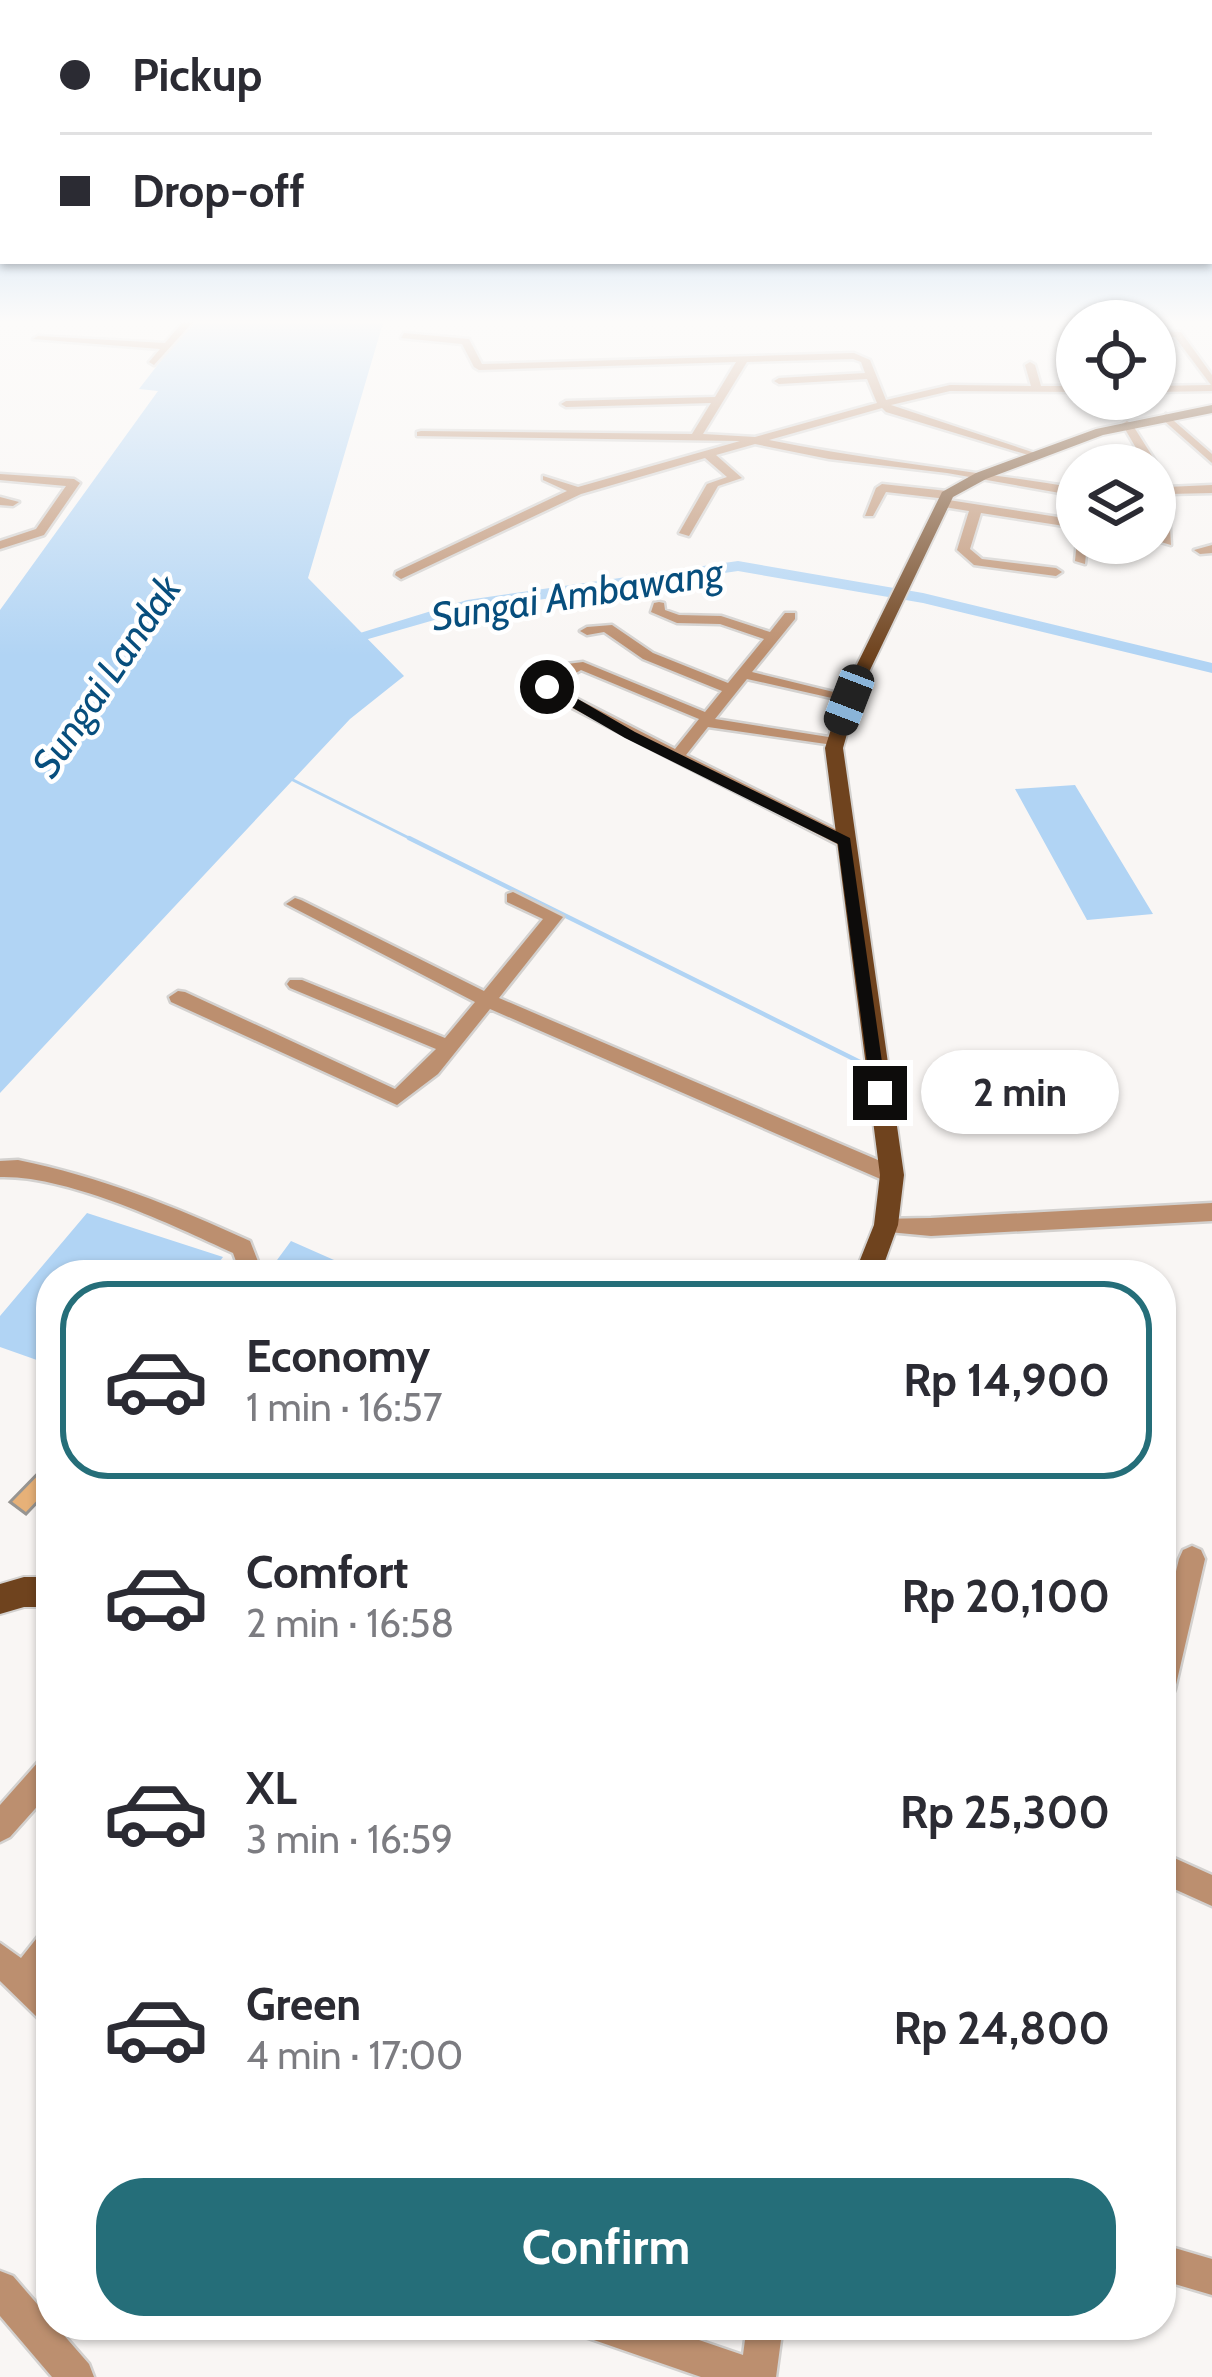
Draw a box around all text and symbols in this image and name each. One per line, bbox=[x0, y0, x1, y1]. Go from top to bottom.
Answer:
text: Pickup bbox=[132, 48, 262, 102]
text: Drop-off bbox=[132, 164, 305, 218]
map controls bbox=[1056, 300, 1176, 564]
button: locate bbox=[1056, 300, 1176, 420]
button: layers bbox=[1056, 444, 1176, 564]
water label: Sungai Ambawang bbox=[428, 547, 727, 641]
water label: Sungai Landak bbox=[21, 565, 192, 786]
route start bbox=[520, 660, 574, 714]
car bbox=[819, 660, 879, 740]
callout: 2 min bbox=[922, 1051, 1120, 1135]
route end bbox=[853, 1066, 907, 1120]
text: 2 min bbox=[973, 1068, 1067, 1116]
icon: car bbox=[102, 1326, 210, 1434]
text: Economy bbox=[246, 1329, 430, 1383]
text: Rp 14,900 bbox=[903, 1353, 1110, 1407]
text: 1 min · 16:57 bbox=[246, 1383, 442, 1431]
icon: car bbox=[102, 1542, 210, 1650]
text: Comfort bbox=[246, 1545, 409, 1599]
text: Rp 20,100 bbox=[901, 1569, 1110, 1623]
text: 2 min · 16:58 bbox=[246, 1599, 454, 1647]
icon: car bbox=[102, 1758, 210, 1866]
text: XL bbox=[246, 1761, 297, 1815]
text: Rp 25,300 bbox=[900, 1785, 1110, 1839]
text: 3 min · 16:59 bbox=[246, 1815, 453, 1863]
icon: car bbox=[102, 1974, 210, 2082]
text: Green bbox=[246, 1977, 361, 2031]
text: Rp 24,800 bbox=[893, 2001, 1110, 2055]
text: 4 min · 17:00 bbox=[246, 2031, 463, 2079]
button: Confirm bbox=[96, 2178, 1116, 2316]

